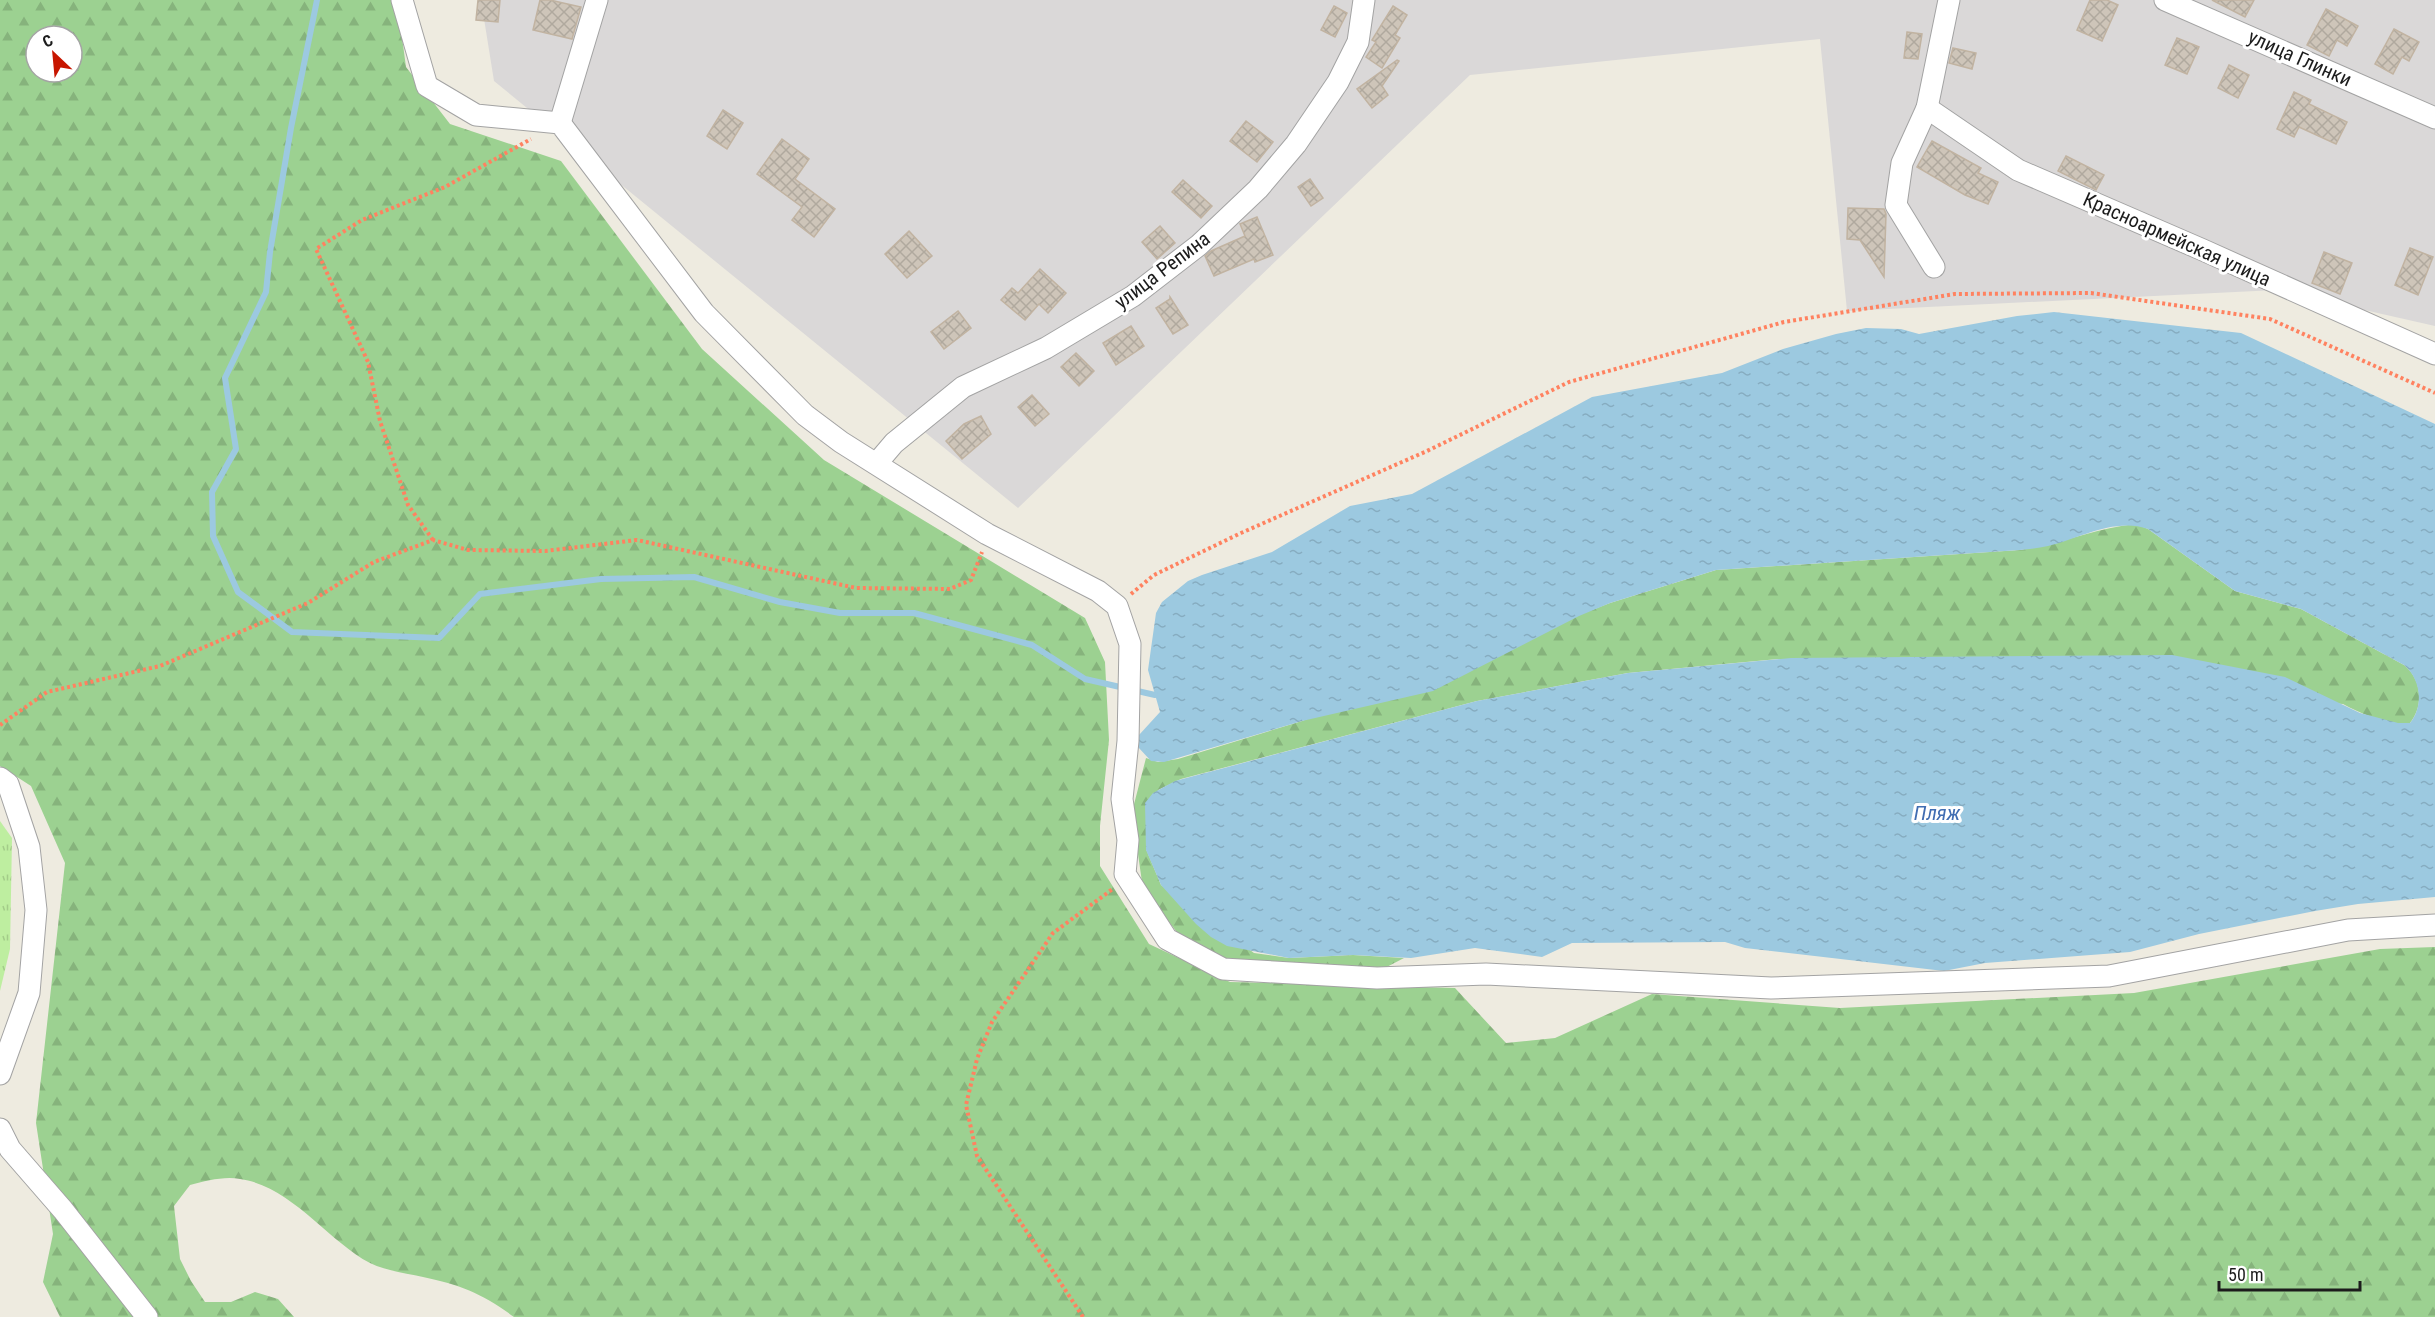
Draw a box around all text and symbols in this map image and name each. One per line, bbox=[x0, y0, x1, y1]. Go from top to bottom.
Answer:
north arrow bbox=[24, 24, 84, 84]
street label: улица Глинки bbox=[2245, 25, 2355, 91]
text: С bbox=[39, 30, 56, 52]
street label: Красноармейская улица bbox=[2079, 187, 2275, 291]
street label: улица Репина bbox=[1109, 226, 1215, 314]
water label: Пляж bbox=[1914, 801, 1961, 825]
scale bar bbox=[2219, 1254, 2360, 1292]
text: 50 m bbox=[2228, 1264, 2263, 1285]

